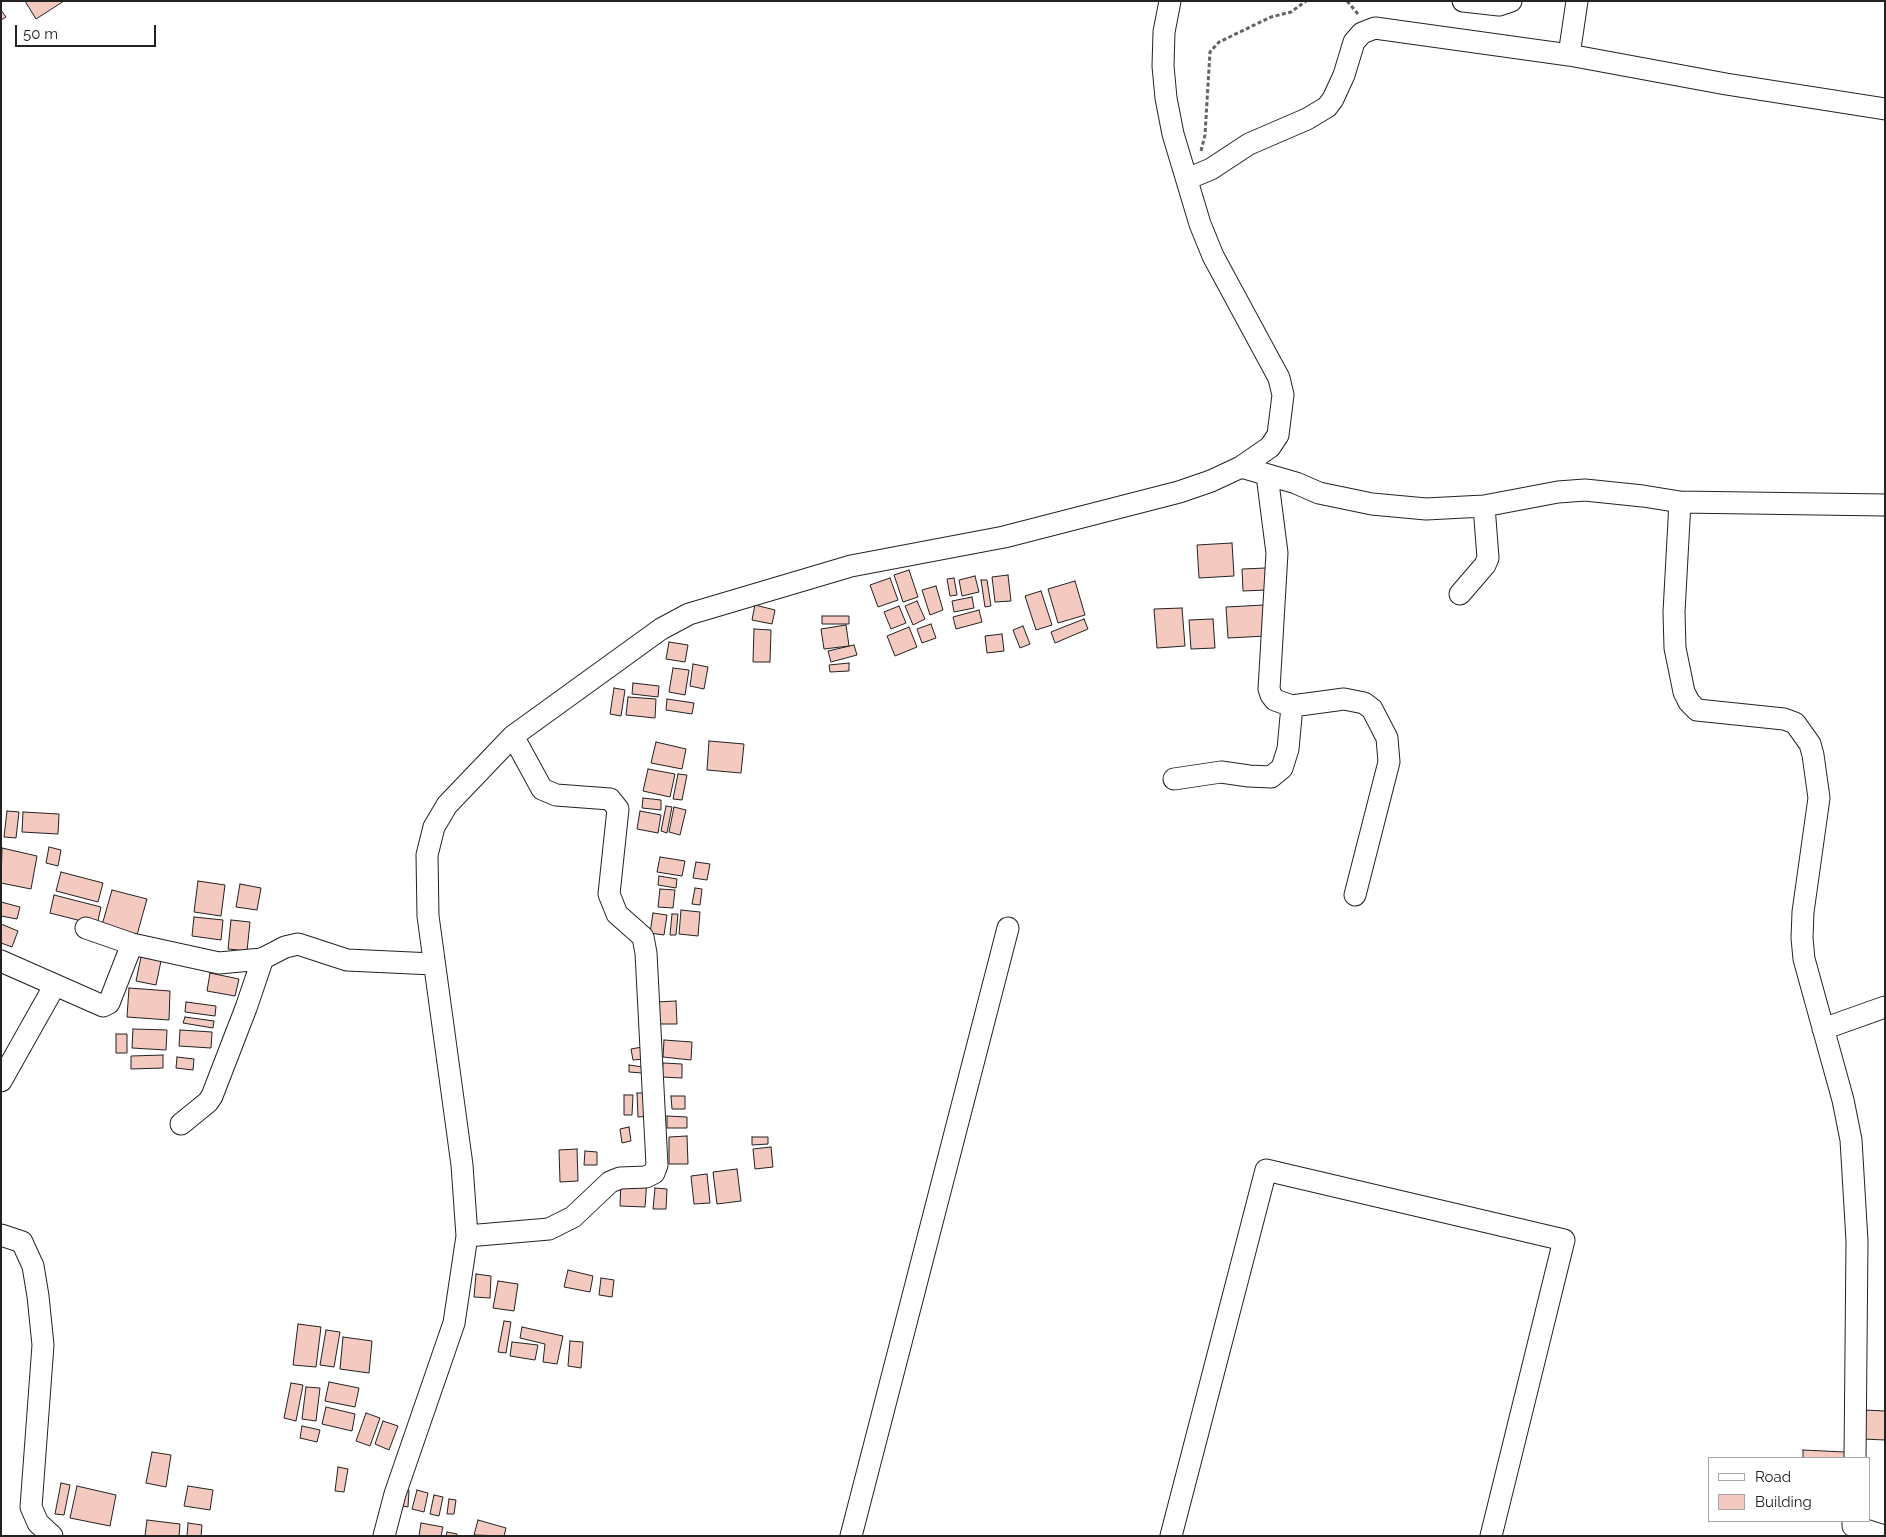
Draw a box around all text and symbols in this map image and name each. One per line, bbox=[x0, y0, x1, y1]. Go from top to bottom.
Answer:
scale bar bbox=[18, 15, 159, 47]
text: 50 m bbox=[23, 25, 58, 43]
legend bbox=[1708, 1457, 1871, 1522]
text: Road bbox=[1755, 1468, 1791, 1486]
text: Building bbox=[1755, 1493, 1812, 1511]

